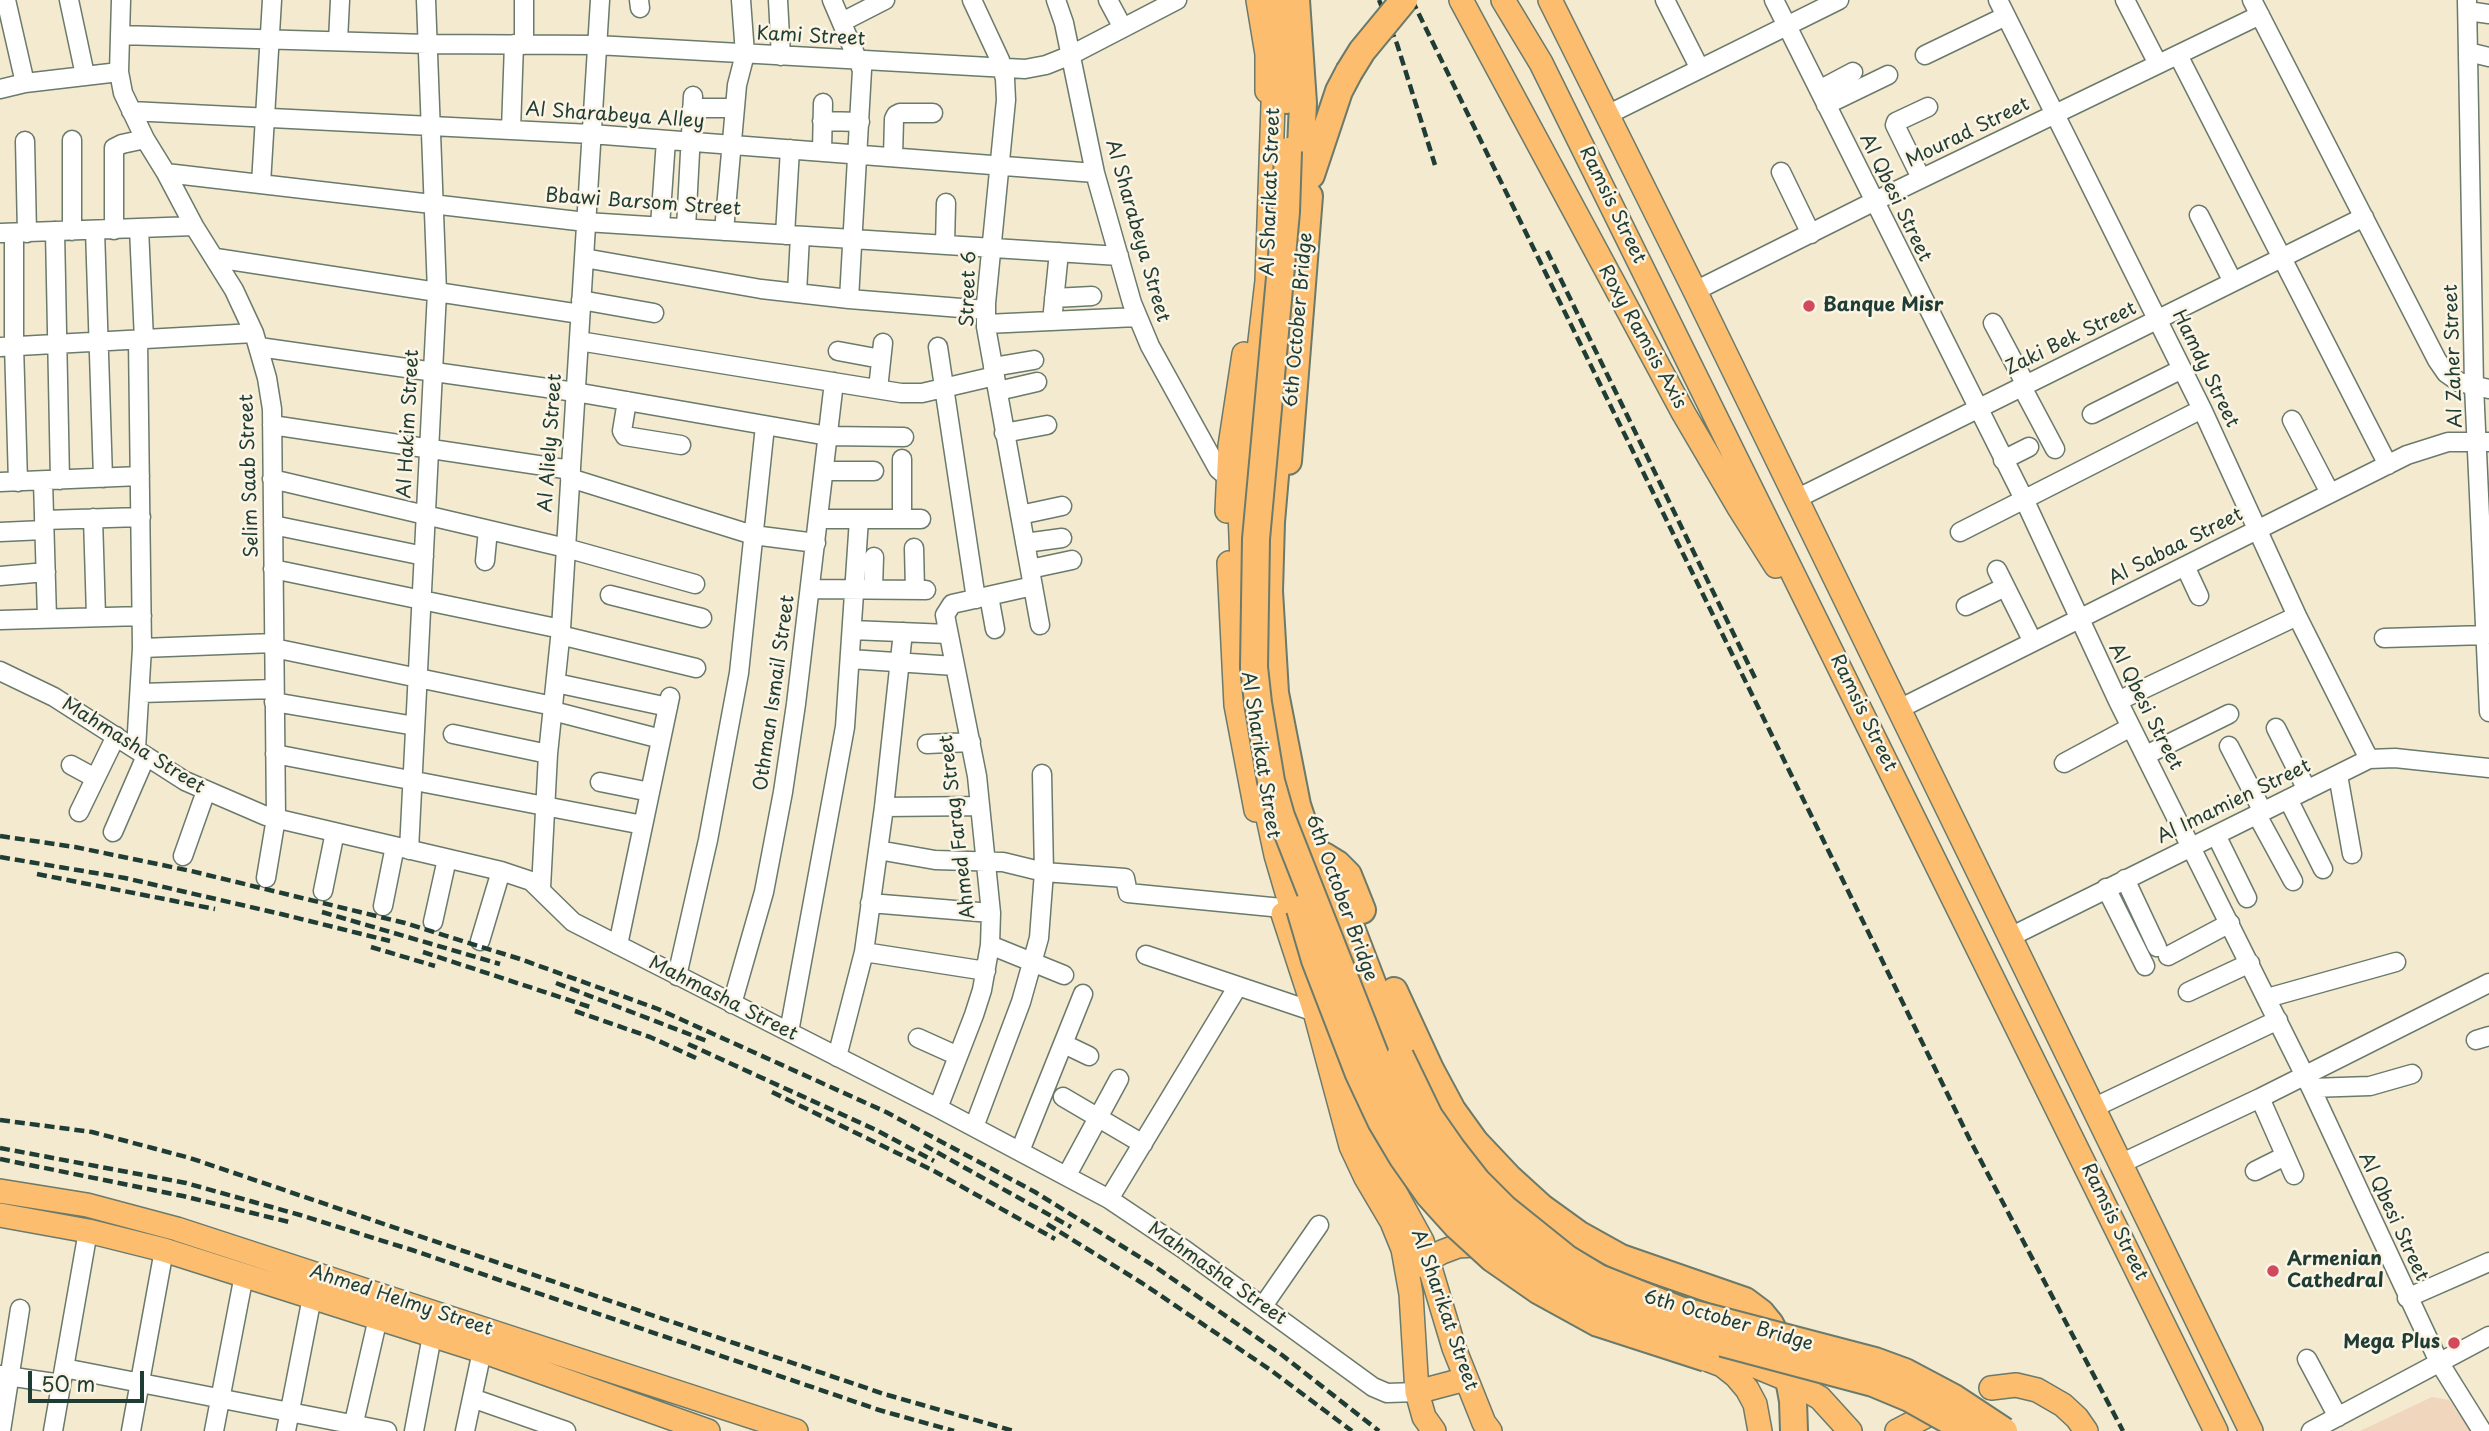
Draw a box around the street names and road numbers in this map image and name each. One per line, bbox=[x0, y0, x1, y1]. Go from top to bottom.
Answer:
street label: Kami Street bbox=[756, 23, 866, 51]
street label: Mourad Street bbox=[1903, 93, 2033, 173]
street label: Al Sharabeya Alley bbox=[525, 98, 705, 134]
street label: Al Sharikat Street bbox=[1257, 107, 1285, 277]
street label: Al Qbesi Street bbox=[1854, 130, 1936, 266]
street label: Al Sharabeya Street bbox=[1100, 137, 1174, 325]
street label: Ramsis Street bbox=[1574, 143, 1650, 267]
street label: Bbawi Barsom Street bbox=[544, 185, 742, 221]
street label: 6th October Bridge bbox=[1280, 232, 1318, 408]
street label: Street 6 bbox=[956, 251, 982, 327]
street label: Roxy Ramsis Axis bbox=[1593, 261, 1691, 413]
street label: Al Zaher Street bbox=[2440, 284, 2468, 428]
street label: Zaki Bek Street bbox=[2002, 297, 2140, 381]
street label: Hamdy Street bbox=[2167, 307, 2243, 431]
street label: Al Hakim Street bbox=[394, 349, 424, 499]
street label: Al Aliely Street bbox=[535, 373, 567, 513]
street label: Selim Saab Street bbox=[236, 394, 264, 558]
street label: Al Sabaa Street bbox=[2105, 503, 2247, 591]
street label: Othman Ismail Street bbox=[750, 594, 800, 792]
street label: Al Qbesi Street bbox=[2103, 640, 2187, 774]
street label: Ramsis Street bbox=[1825, 651, 1901, 775]
street label: Al Sharikat Street bbox=[1236, 670, 1284, 840]
street label: Mahmasha Street bbox=[57, 693, 209, 799]
street label: Ahmed Farag Street bbox=[935, 733, 981, 921]
street label: Al Imamien Street bbox=[2153, 755, 2315, 849]
street label: 6th October Bridge bbox=[1300, 812, 1382, 984]
street label: Mahmasha Street bbox=[645, 952, 801, 1046]
street label: Al Qbesi Street bbox=[2353, 1149, 2433, 1285]
street label: Ramsis Street bbox=[2076, 1160, 2152, 1284]
street label: Mahmasha Street bbox=[1143, 1218, 1291, 1330]
street label: Al Sharikat Street bbox=[1406, 1226, 1482, 1394]
street label: Ahmed Helmy Street bbox=[307, 1261, 495, 1341]
street label: 6th October Bridge bbox=[1640, 1286, 1816, 1356]

